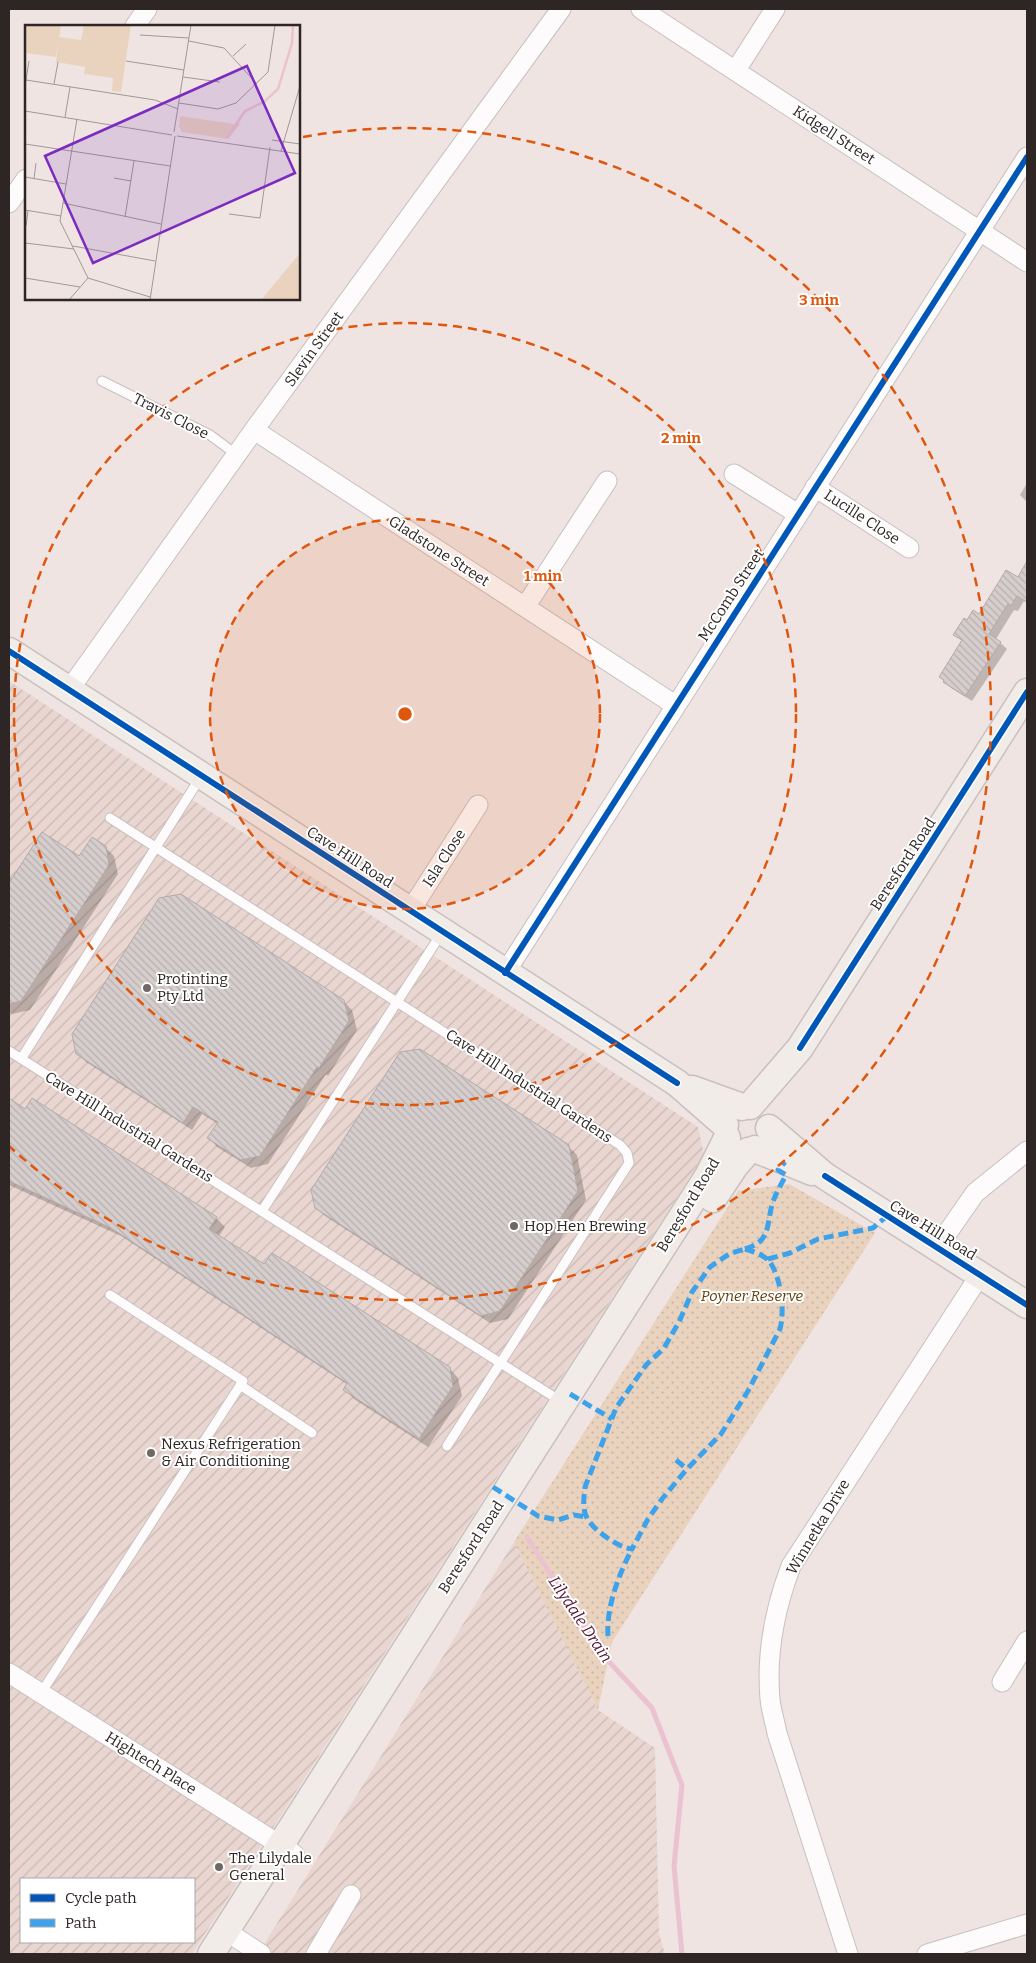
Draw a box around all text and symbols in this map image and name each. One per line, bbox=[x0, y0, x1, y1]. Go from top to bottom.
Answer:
inset map bbox=[25, 25, 300, 300]
street label: Kidgell Street bbox=[790, 102, 879, 168]
text: 3 min bbox=[799, 291, 839, 309]
street label: Slevin Street bbox=[281, 308, 348, 390]
street label: Travis Close bbox=[130, 389, 212, 443]
text: 2 min bbox=[661, 429, 701, 447]
street label: Lucille Close bbox=[821, 486, 903, 548]
street label: Gladstone Street bbox=[385, 512, 493, 590]
street label: McComb Street bbox=[694, 545, 768, 645]
text: 1 min bbox=[524, 567, 562, 585]
centre of rings bbox=[396, 705, 414, 723]
street label: Beresford Road bbox=[866, 814, 940, 914]
street label: Cave Hill Road bbox=[303, 822, 397, 892]
street label: Isla Close bbox=[419, 826, 469, 890]
place label: Protinting Pty Ltd bbox=[157, 970, 228, 1005]
marker: Protinting Pty Ltd bbox=[141, 982, 153, 994]
street label: Cave Hill Industrial Gardens bbox=[442, 1025, 616, 1147]
street label: Cave Hill Industrial Gardens bbox=[42, 1068, 216, 1186]
street label: Beresford Road bbox=[653, 1155, 723, 1255]
street label: Cave Hill Road bbox=[886, 1196, 980, 1264]
place label: Hop Hen Brewing bbox=[524, 1217, 646, 1235]
marker: Hop Hen Brewing bbox=[508, 1220, 520, 1232]
park label: Poyner Reserve bbox=[701, 1287, 804, 1305]
place label: Nexus Refrigeration & Air Conditioning bbox=[161, 1435, 301, 1470]
marker: Nexus Refrigeration & Air Conditioning bbox=[145, 1447, 157, 1459]
street label: Winnetka Drive bbox=[783, 1476, 853, 1578]
street label: Beresford Road bbox=[434, 1497, 508, 1597]
water label: Lilydale Drain bbox=[545, 1572, 616, 1666]
street label: Hightech Place bbox=[102, 1728, 200, 1798]
place label: The Lilydale General bbox=[229, 1849, 312, 1884]
marker: The Lilydale General bbox=[213, 1861, 225, 1873]
legend bbox=[20, 1878, 195, 1943]
text: Cycle path bbox=[65, 1889, 137, 1907]
text: Path bbox=[65, 1914, 97, 1932]

